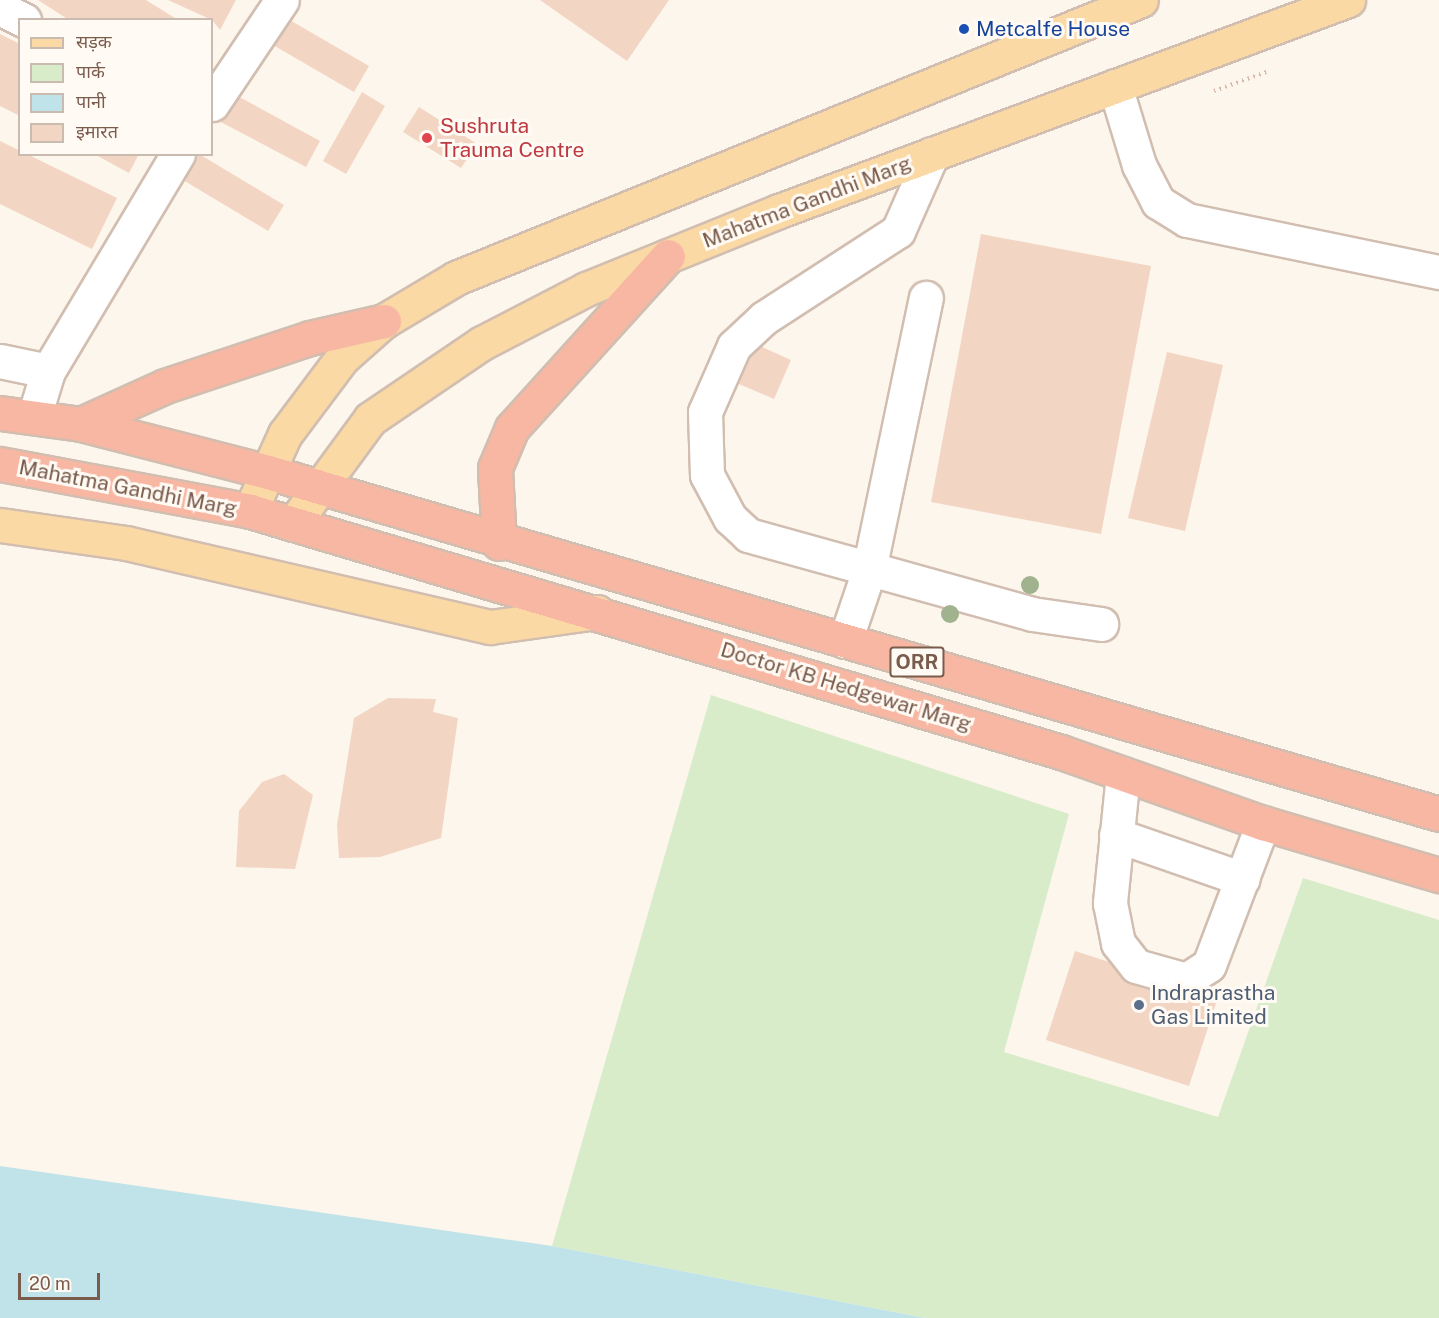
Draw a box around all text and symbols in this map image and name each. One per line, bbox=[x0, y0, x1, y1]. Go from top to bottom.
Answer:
place label: Metcalfe House bbox=[976, 16, 1130, 42]
legend bbox=[18, 18, 213, 156]
marker: Metcalfe House bbox=[957, 22, 971, 36]
text: सड़क bbox=[76, 31, 112, 52]
text: पार्क bbox=[76, 61, 105, 82]
text: पानी bbox=[76, 91, 106, 112]
place label: Sushruta Trauma Centre bbox=[440, 113, 584, 163]
text: इमारत bbox=[76, 121, 118, 142]
marker: Sushruta Trauma Centre bbox=[418, 129, 436, 147]
street label: Mahatma Gandhi Marg bbox=[699, 151, 915, 253]
street label: Mahatma Gandhi Marg bbox=[17, 454, 239, 522]
street label: Doctor KB Hedgewar Marg bbox=[718, 637, 974, 737]
road number: ORR bbox=[888, 645, 946, 679]
place label: Indraprastha Gas Limited bbox=[1151, 980, 1275, 1030]
marker: Indraprastha Gas Limited bbox=[1132, 998, 1146, 1012]
scale bar bbox=[21, 1261, 104, 1299]
text: 20 m bbox=[29, 1273, 71, 1294]

